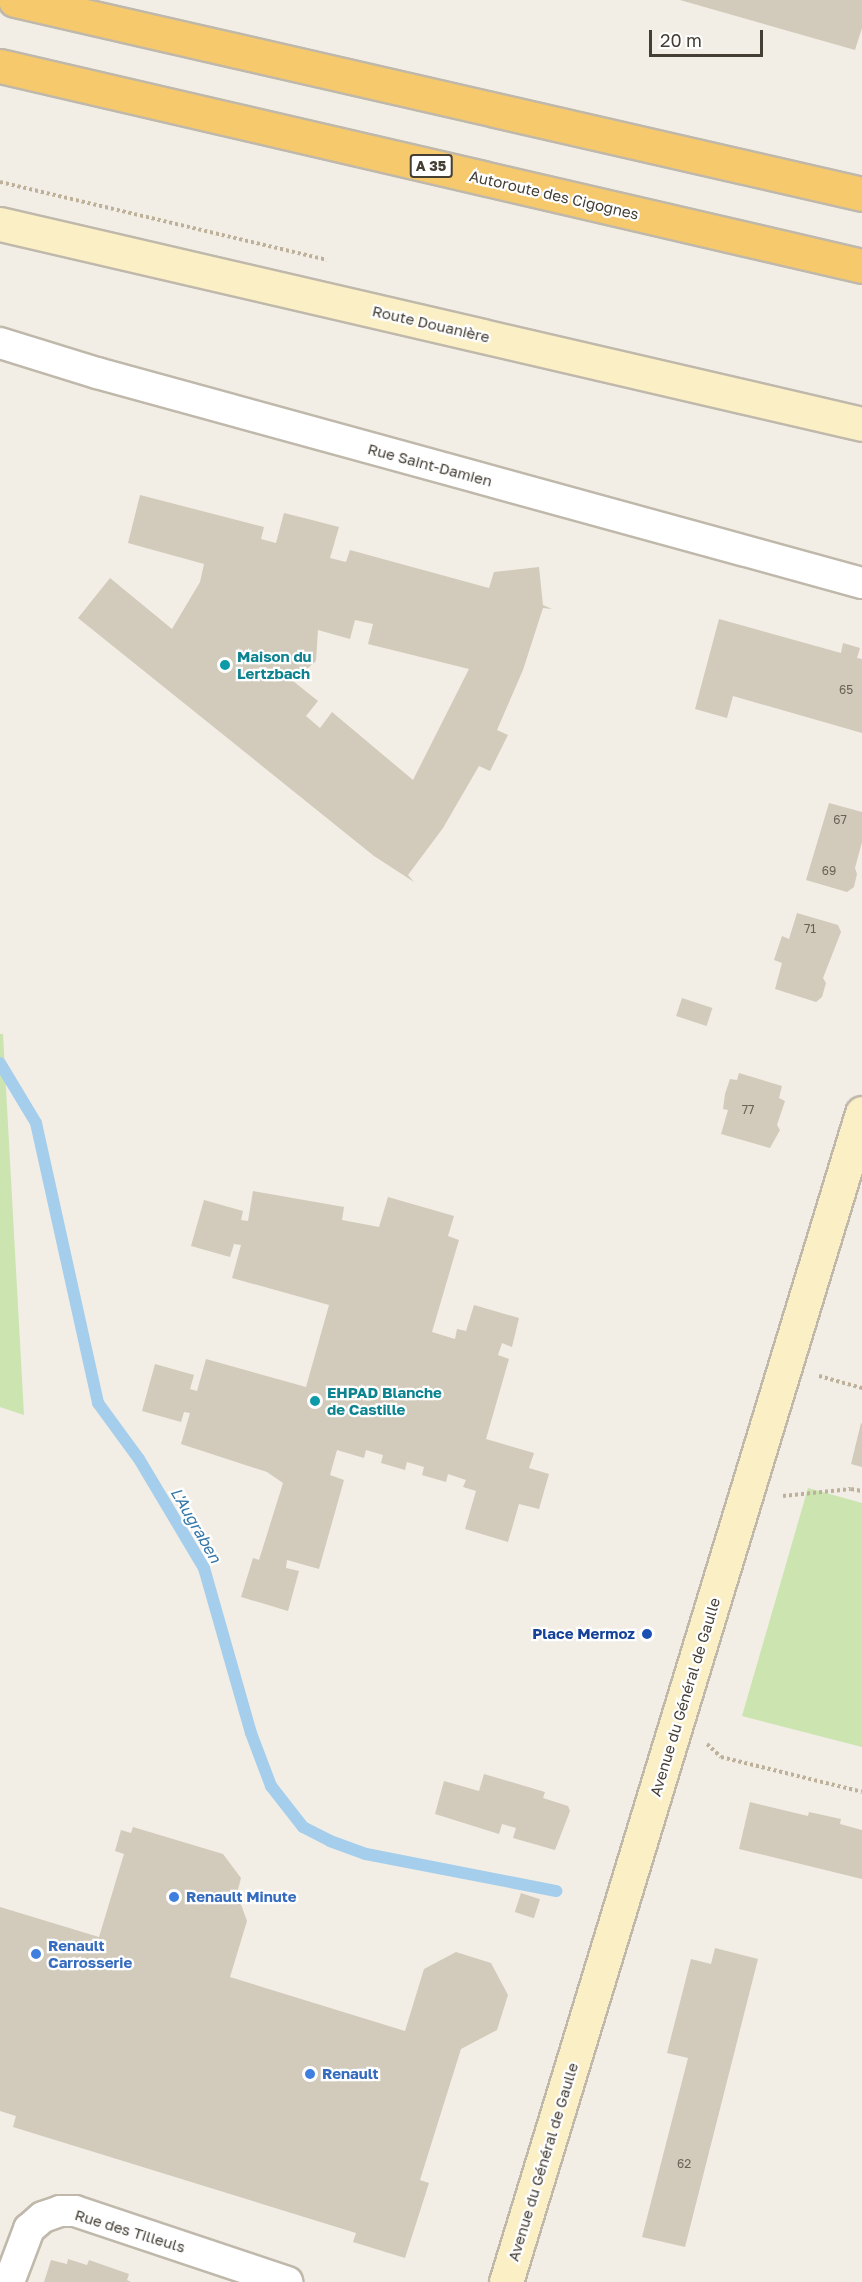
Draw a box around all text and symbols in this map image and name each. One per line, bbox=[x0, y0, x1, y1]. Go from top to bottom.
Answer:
scale bar bbox=[652, 18, 766, 56]
text: 20 m bbox=[660, 29, 702, 51]
road number: A 35 bbox=[408, 155, 454, 177]
street label: Autoroute des Cigognes bbox=[468, 167, 640, 223]
street label: Route Douanière bbox=[371, 302, 491, 346]
street label: Rue Saint-Damien bbox=[366, 440, 494, 490]
place label: Maison du Lertzbach bbox=[237, 647, 312, 682]
marker: Maison du Lertzbach bbox=[218, 658, 232, 672]
house number: 65 bbox=[839, 683, 853, 697]
house number: 67 bbox=[833, 813, 847, 827]
house number: 69 bbox=[822, 864, 836, 878]
house number: 71 bbox=[804, 922, 816, 936]
house number: 77 bbox=[742, 1103, 754, 1117]
place label: EHPAD Blanche de Castille bbox=[327, 1383, 442, 1418]
marker: EHPAD Blanche de Castille bbox=[308, 1394, 322, 1408]
water label: L'Augraben bbox=[167, 1484, 225, 1566]
street label: Avenue du Général de Gaulle bbox=[646, 1596, 724, 1798]
place label: Place Mermoz bbox=[532, 1625, 635, 1643]
marker: Place Mermoz bbox=[640, 1627, 654, 1641]
place label: Renault Minute bbox=[186, 1888, 297, 1906]
marker: Renault Minute bbox=[167, 1890, 181, 1904]
place label: Renault Carrosserie bbox=[48, 1936, 132, 1971]
marker: Renault Carrosserie bbox=[29, 1947, 43, 1961]
street label: Avenue du Général de Gaulle bbox=[504, 2061, 582, 2263]
place label: Renault bbox=[322, 2065, 378, 2083]
marker: Renault bbox=[303, 2067, 317, 2081]
house number: 62 bbox=[677, 2157, 691, 2171]
street label: Rue des Tilleuls bbox=[73, 2206, 187, 2256]

